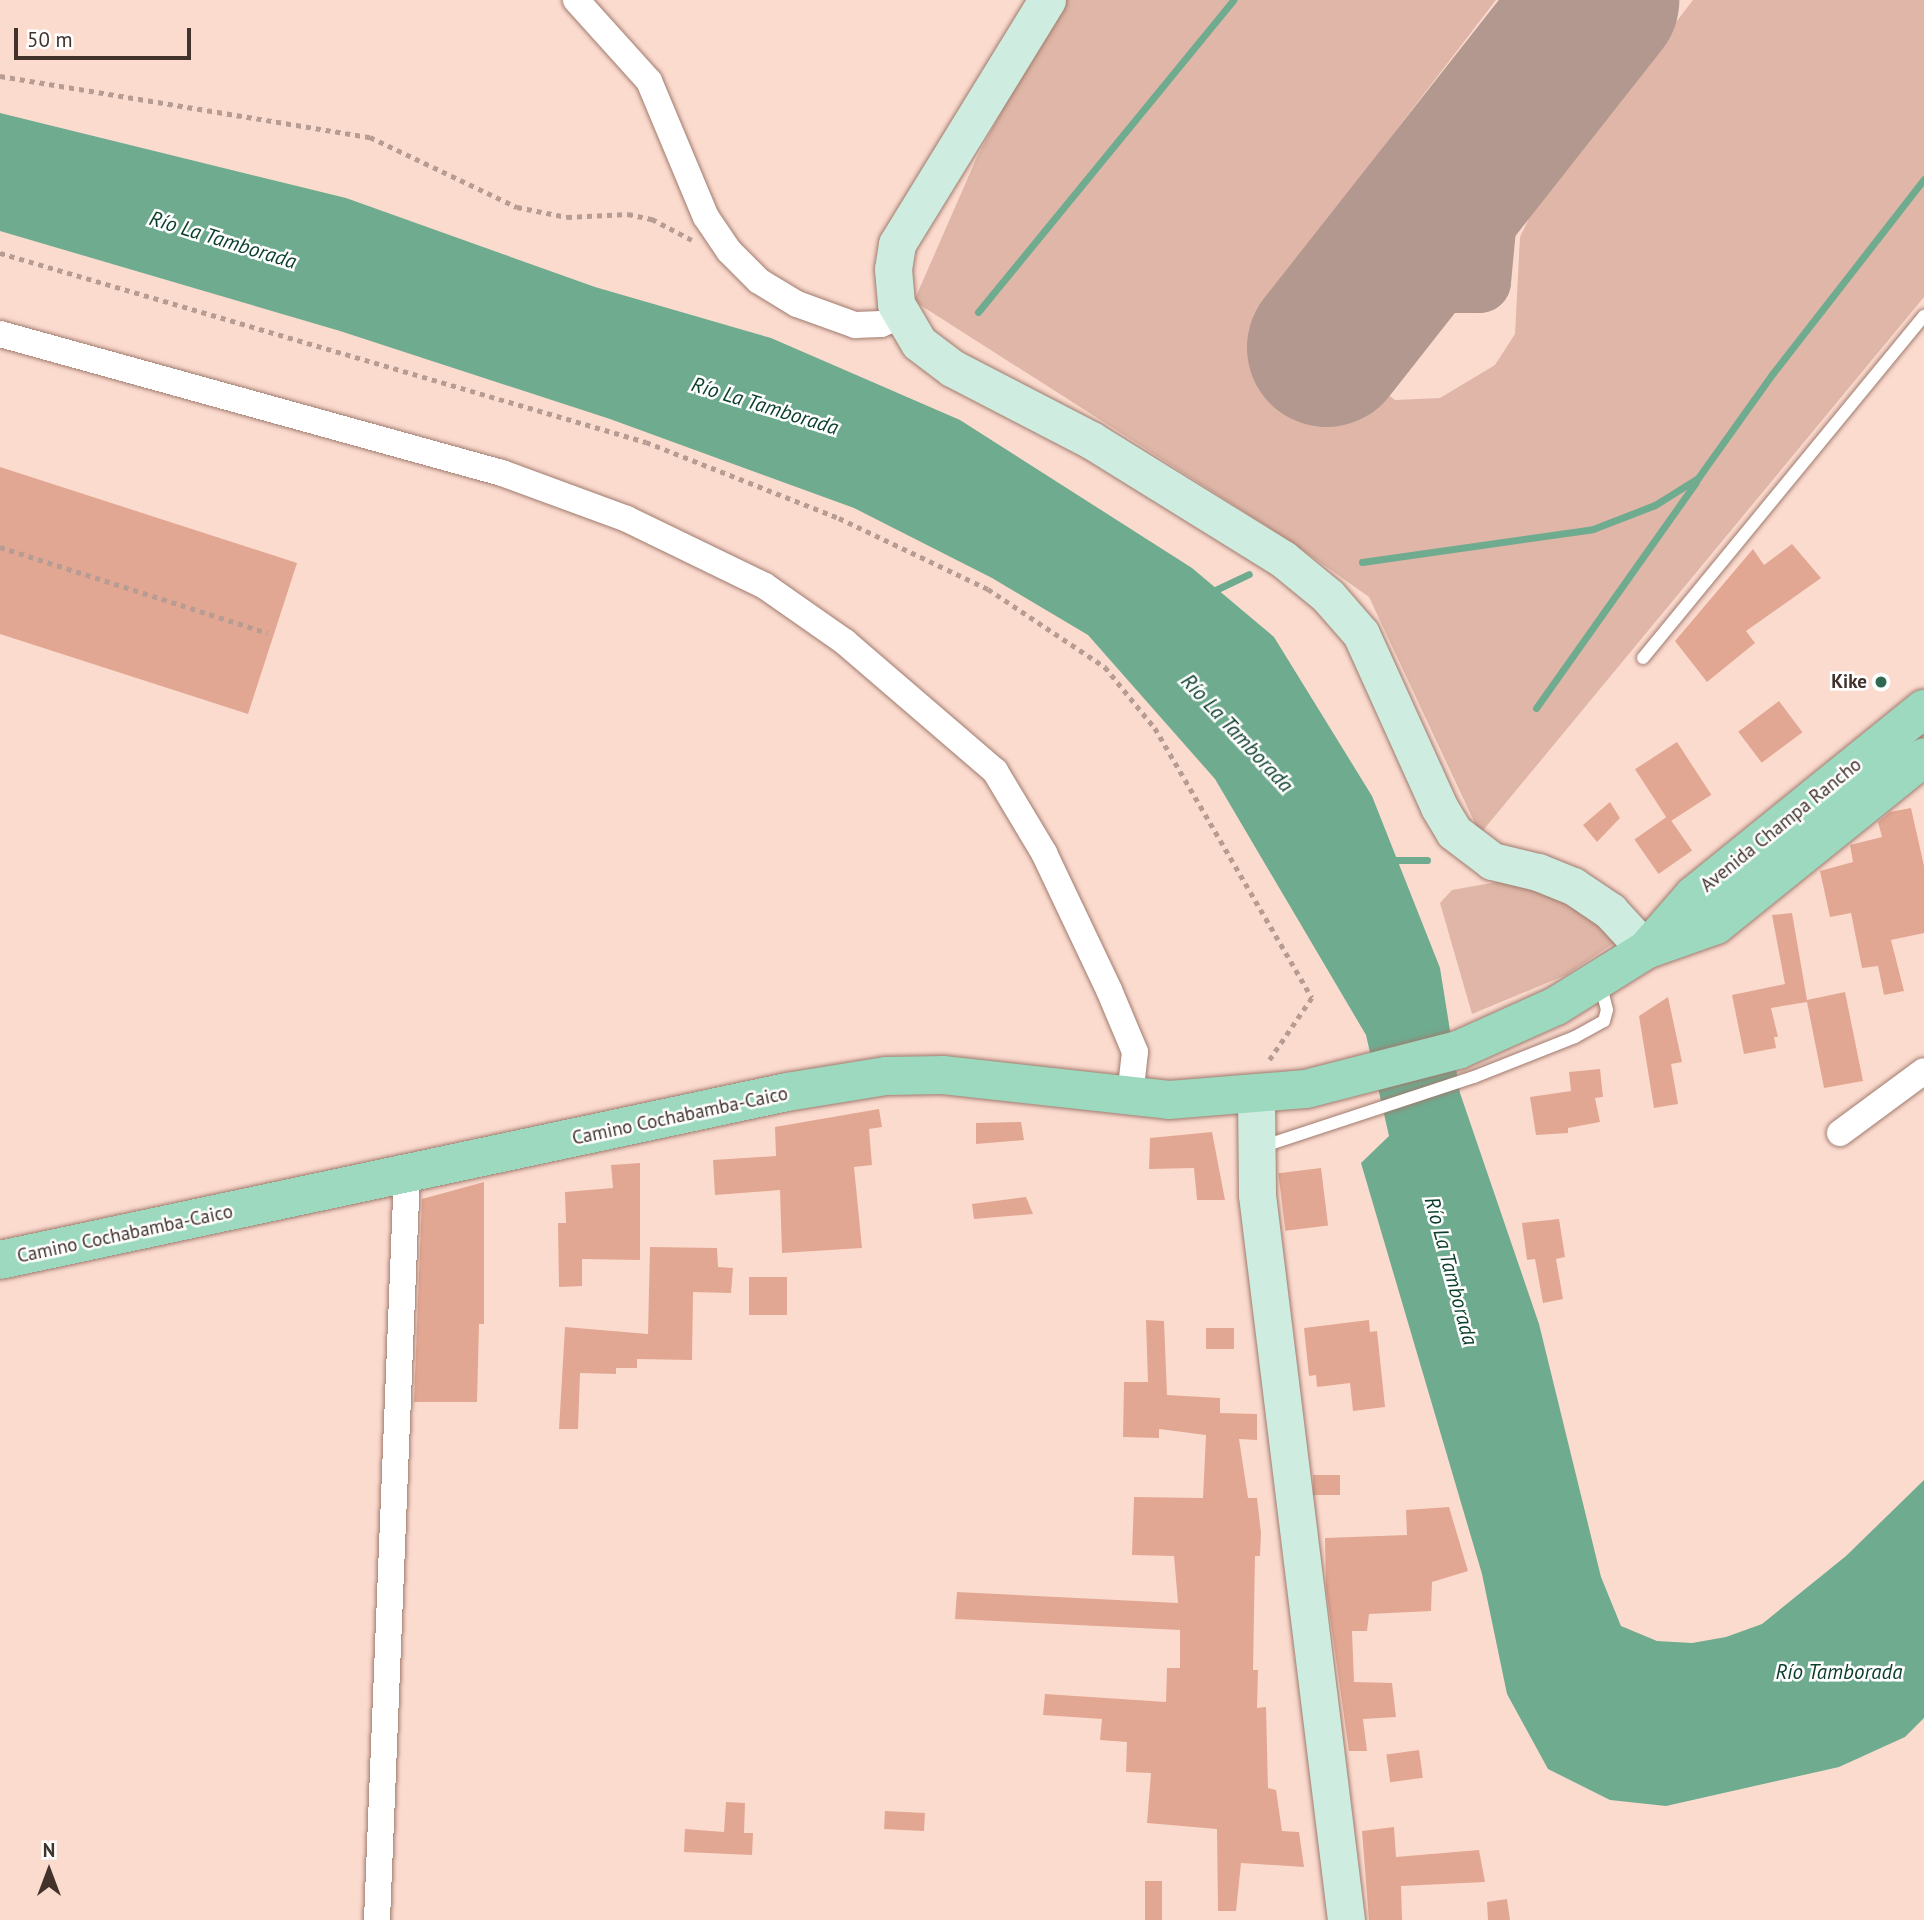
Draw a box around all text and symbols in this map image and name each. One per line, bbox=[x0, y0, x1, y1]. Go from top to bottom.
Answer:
scale bar bbox=[18, 14, 194, 58]
text: 50 m bbox=[27, 26, 73, 53]
water label: Río La Tamborada bbox=[146, 206, 300, 274]
water label: Río La Tamborada bbox=[688, 372, 842, 440]
water label: Río La Tamborada bbox=[1176, 668, 1298, 798]
place label: Kike bbox=[1831, 671, 1867, 693]
marker: Kike bbox=[1873, 674, 1889, 690]
street label: Avenida Champa Rancho bbox=[1696, 753, 1866, 897]
street label: Camino Cochabamba-Caico bbox=[570, 1082, 790, 1150]
water label: Río La Tamborada bbox=[1419, 1194, 1483, 1348]
street label: Camino Cochabamba-Caico bbox=[15, 1200, 235, 1268]
water label: Río Tamborada bbox=[1775, 1659, 1903, 1685]
north arrow bbox=[14, 1836, 84, 1906]
text: N bbox=[43, 1838, 55, 1862]

